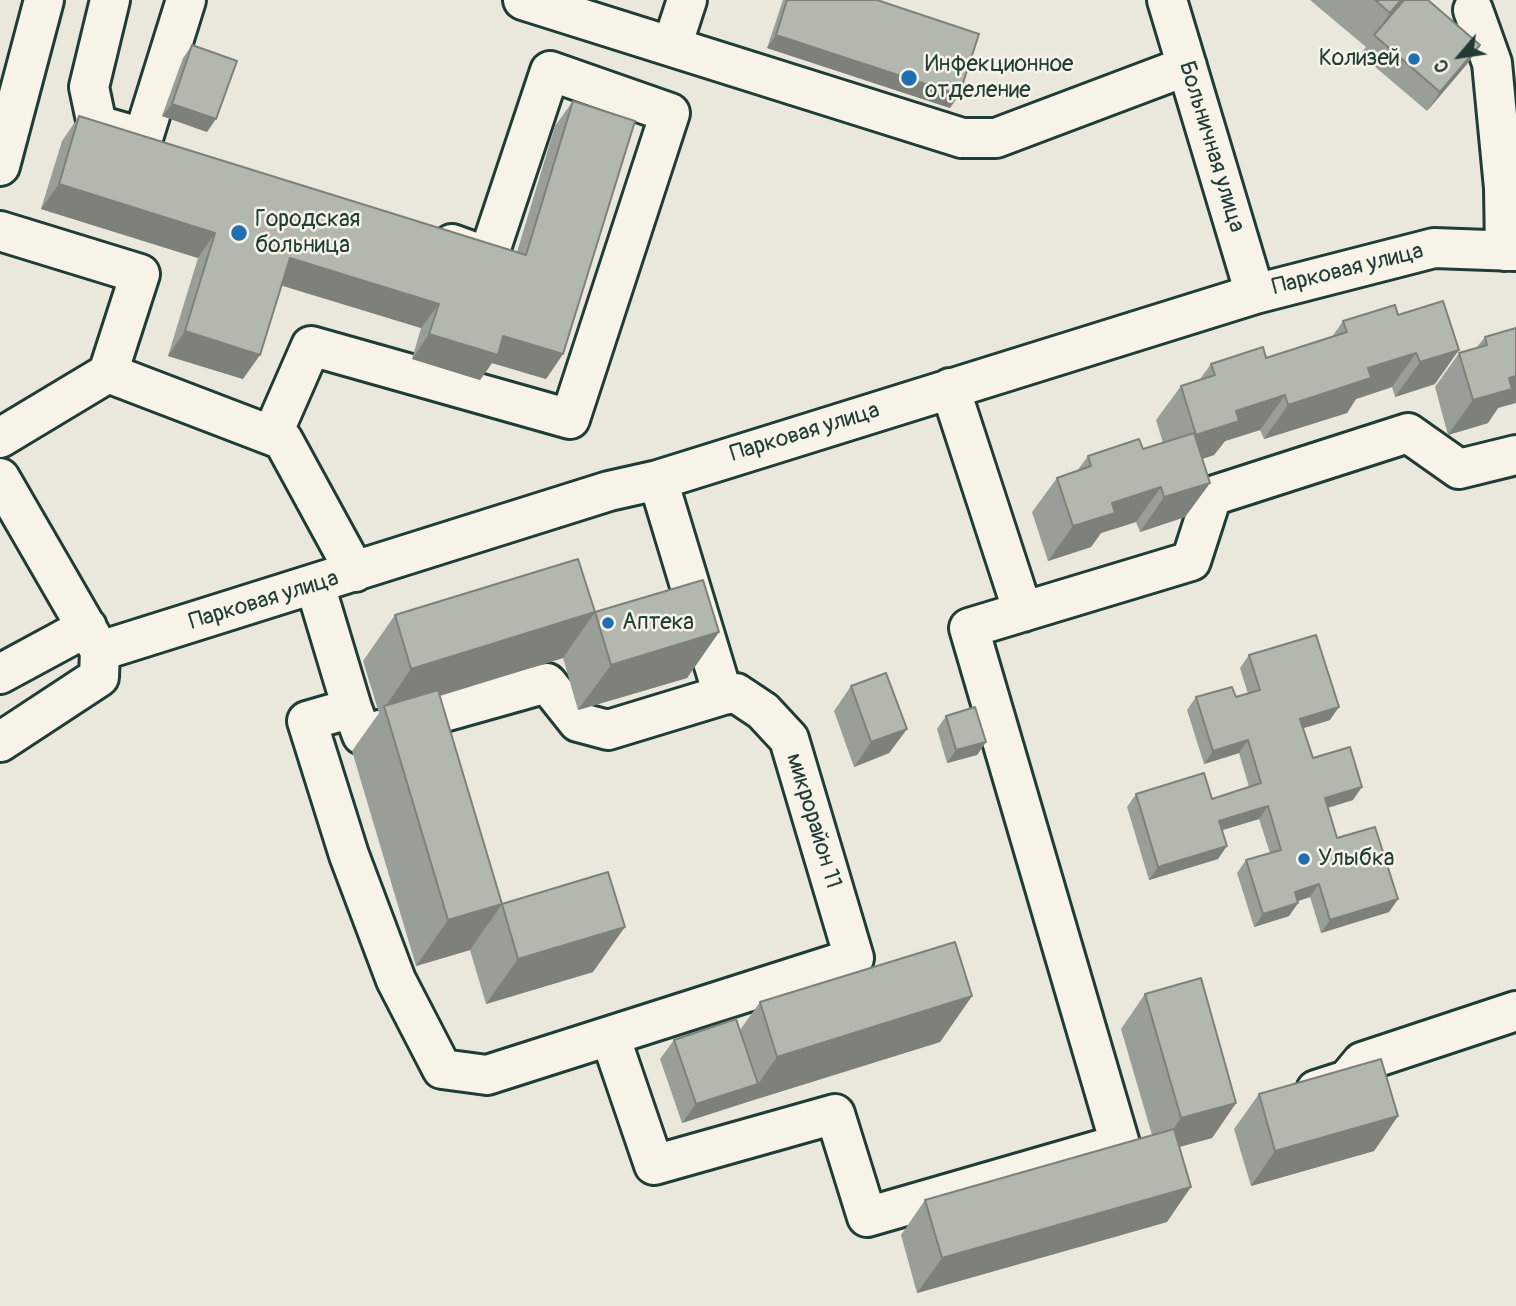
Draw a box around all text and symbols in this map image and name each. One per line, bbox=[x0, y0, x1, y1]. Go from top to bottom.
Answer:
north arrow bbox=[1425, 21, 1495, 91]
place label: Колизей bbox=[1319, 45, 1400, 73]
place label: Инфекционное отделение bbox=[925, 51, 1073, 105]
marker: Колизей bbox=[1406, 51, 1422, 67]
text: С bbox=[1428, 55, 1455, 77]
street label: Больничная улица bbox=[1172, 58, 1250, 236]
marker: Инфекционное отделение bbox=[899, 68, 919, 88]
place label: Городская больница bbox=[255, 206, 360, 260]
marker: Городская больница bbox=[229, 223, 249, 243]
street label: Парковая улица bbox=[1270, 238, 1426, 302]
street label: Парковая улица bbox=[727, 397, 883, 469]
street label: Парковая улица bbox=[186, 565, 342, 637]
place label: Аптека bbox=[622, 609, 694, 637]
marker: Аптека bbox=[600, 615, 616, 631]
street label: микрорайон 11 bbox=[779, 750, 847, 892]
place label: Улыбка bbox=[1318, 845, 1394, 873]
marker: Улыбка bbox=[1296, 851, 1312, 867]

